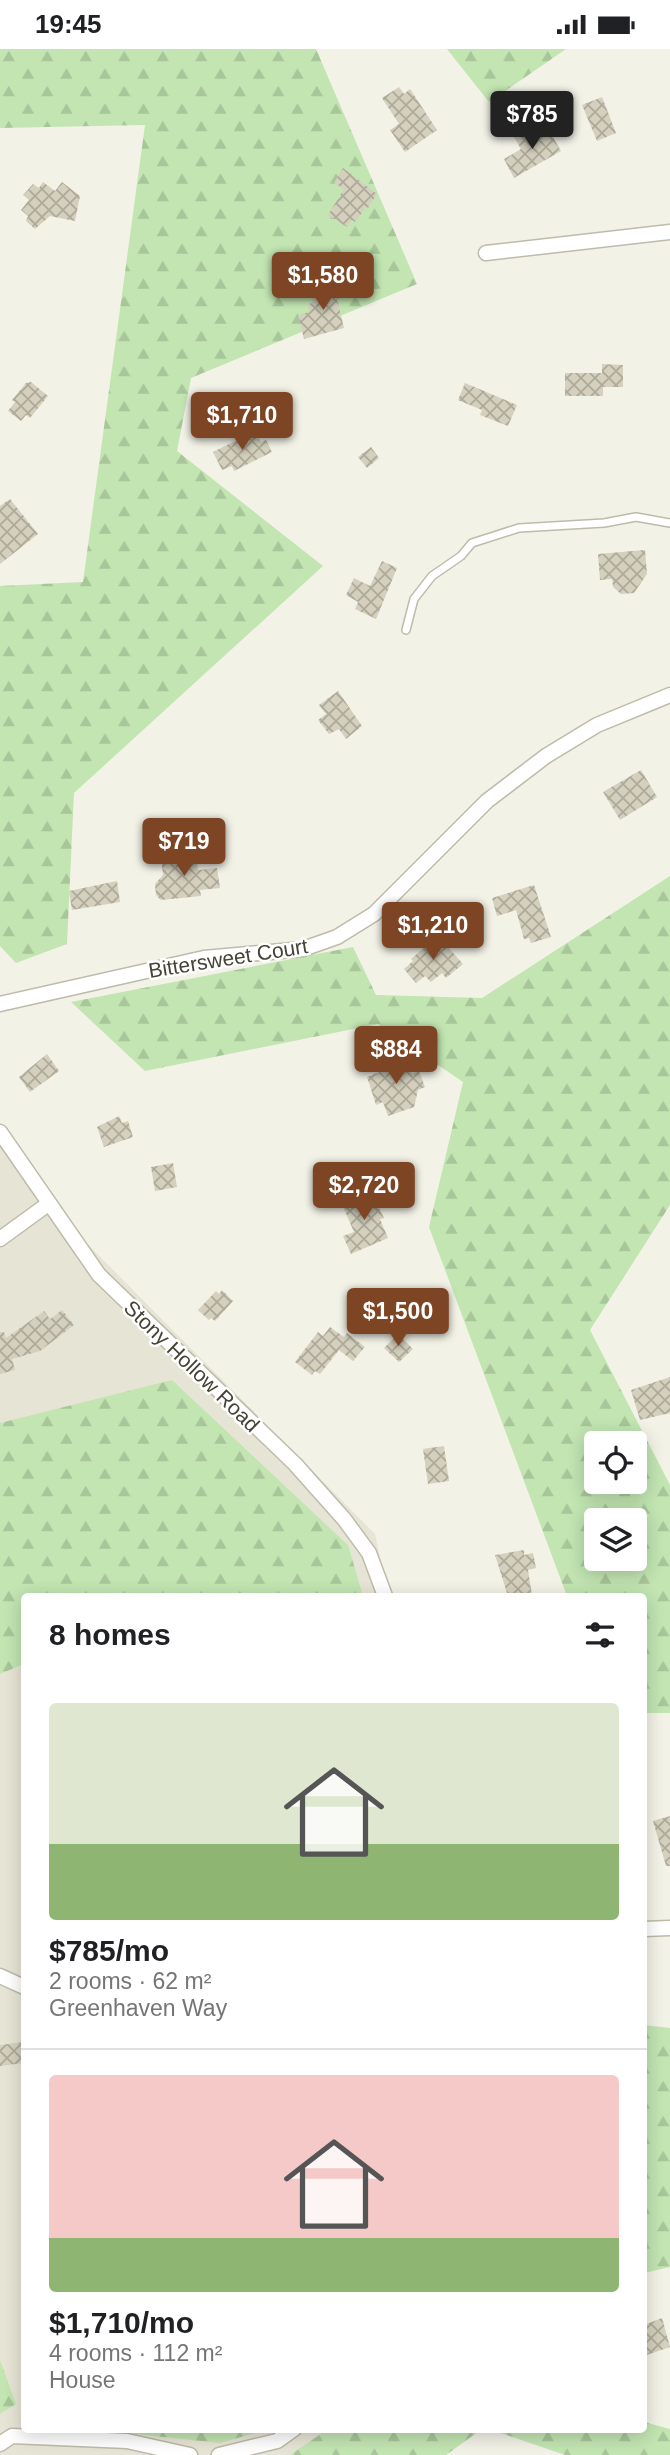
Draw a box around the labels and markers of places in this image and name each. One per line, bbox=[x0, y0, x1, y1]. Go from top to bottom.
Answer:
pin: $785 bbox=[491, 91, 573, 151]
pin: $1,580 bbox=[266, 253, 380, 312]
pin: $1,710 bbox=[185, 393, 299, 452]
pin: $719 bbox=[143, 819, 225, 878]
pin: $1,210 bbox=[376, 902, 490, 962]
pin: $884 bbox=[355, 1027, 437, 1086]
pin: $2,720 bbox=[307, 1163, 421, 1222]
pin: $1,500 bbox=[341, 1289, 455, 1348]

